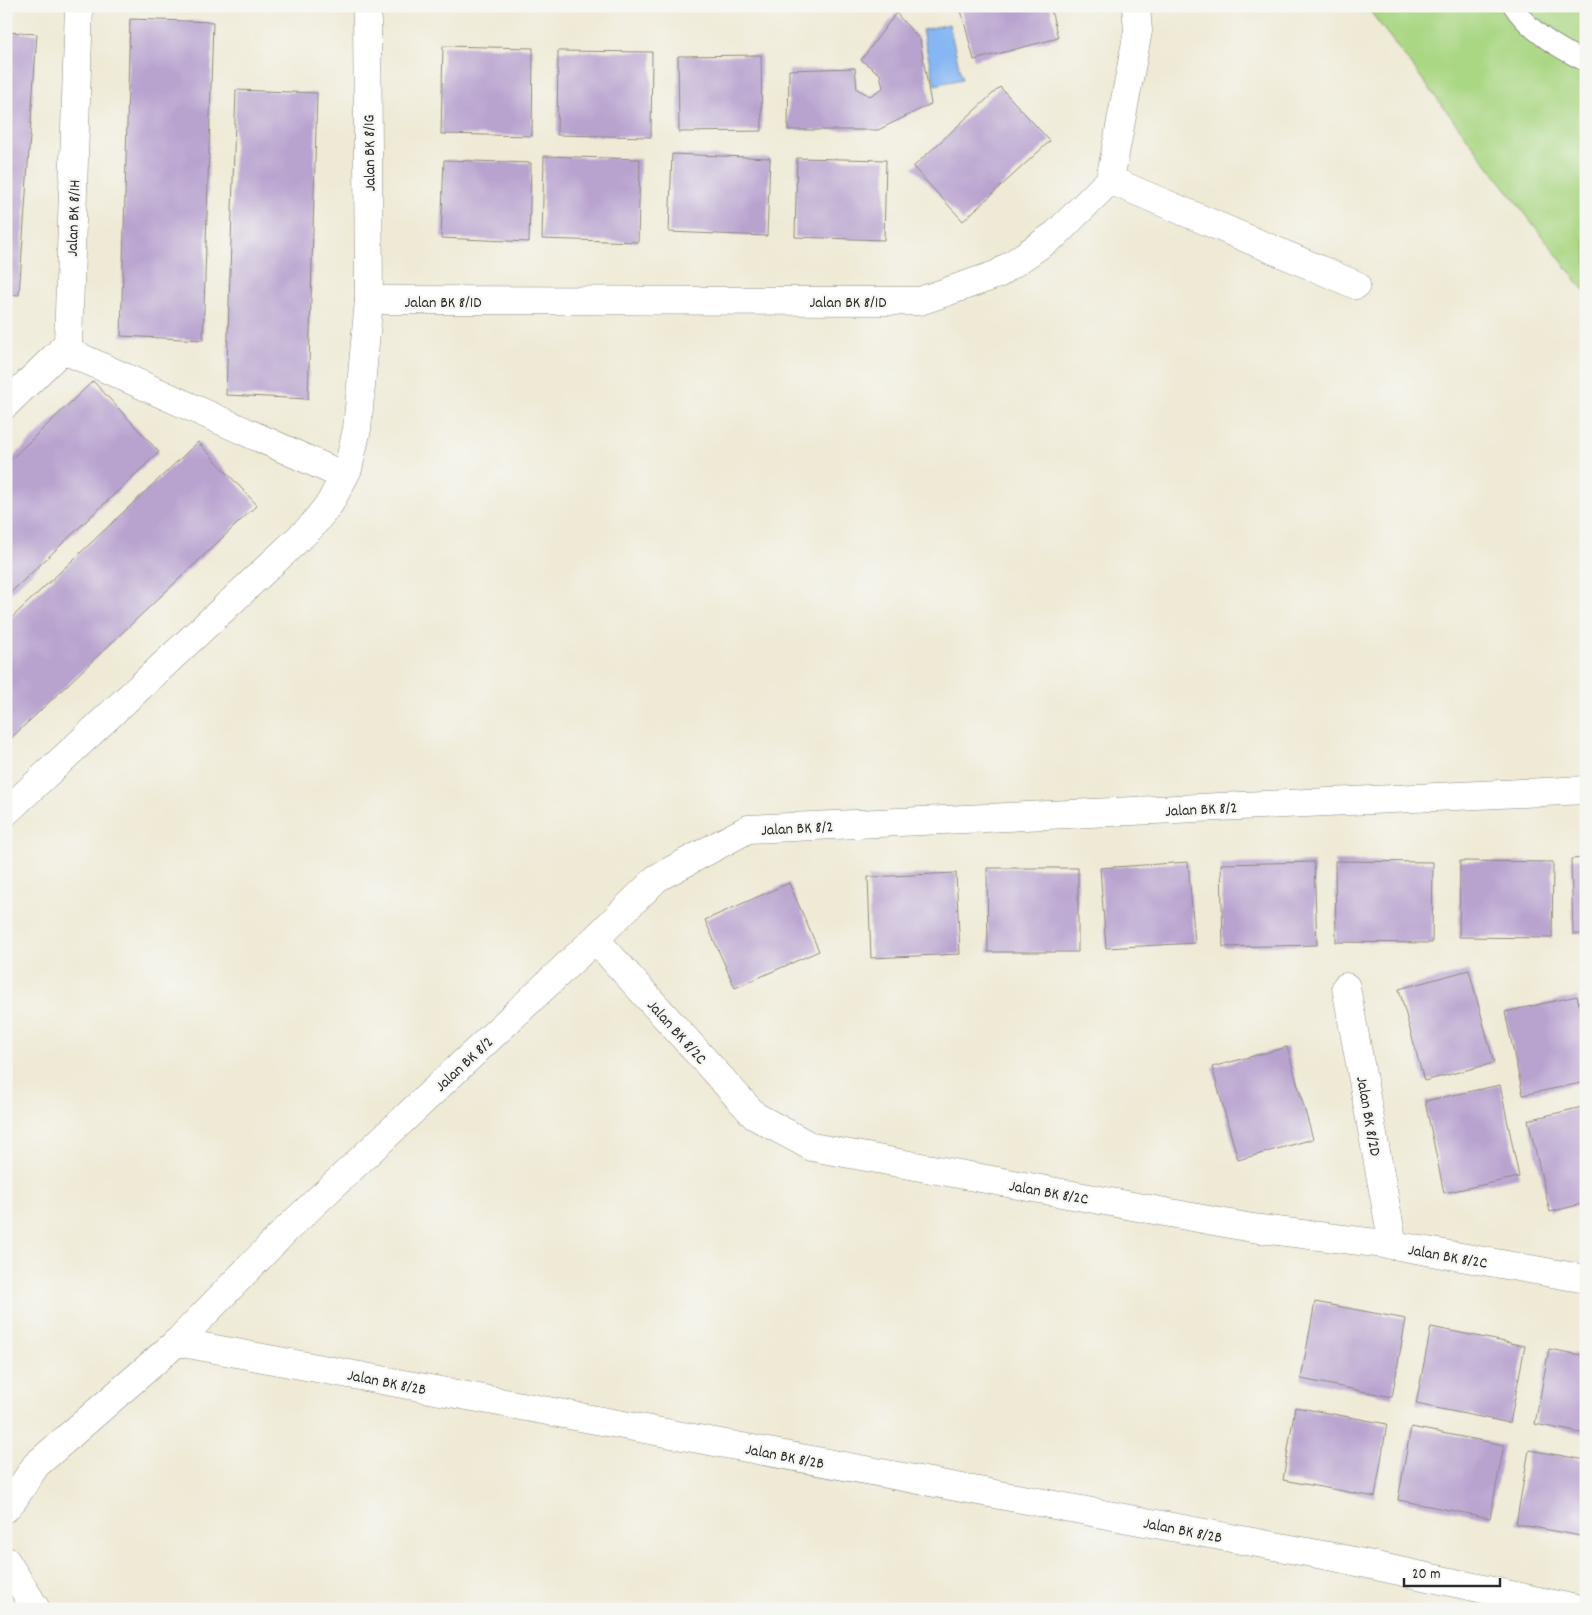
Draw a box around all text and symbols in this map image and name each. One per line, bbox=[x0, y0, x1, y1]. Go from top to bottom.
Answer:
street label: Jalan BK 8/1G bbox=[358, 114, 383, 192]
street label: Jalan BK 8/1H bbox=[62, 179, 87, 257]
street label: Jalan BK 8/1D bbox=[404, 292, 482, 315]
street label: Jalan BK 8/1D bbox=[809, 292, 887, 315]
street label: Jalan BK 8/2 bbox=[1164, 797, 1238, 824]
street label: Jalan BK 8/2 bbox=[760, 816, 834, 843]
street label: Jalan BK 8/2C bbox=[641, 995, 712, 1070]
street label: Jalan BK 8/2 bbox=[430, 1032, 499, 1098]
street label: Jalan BK 8/2D bbox=[1349, 1075, 1386, 1158]
street label: Jalan BK 8/2C bbox=[1007, 1175, 1090, 1212]
street label: Jalan BK 8/2C bbox=[1406, 1239, 1489, 1276]
street label: Jalan BK 8/2B bbox=[345, 1365, 428, 1402]
street label: Jalan BK 8/2B bbox=[743, 1439, 826, 1476]
street label: Jalan BK 8/2B bbox=[1141, 1513, 1224, 1550]
scale bar bbox=[1404, 1555, 1501, 1587]
text: 20 m bbox=[1412, 1564, 1440, 1586]

